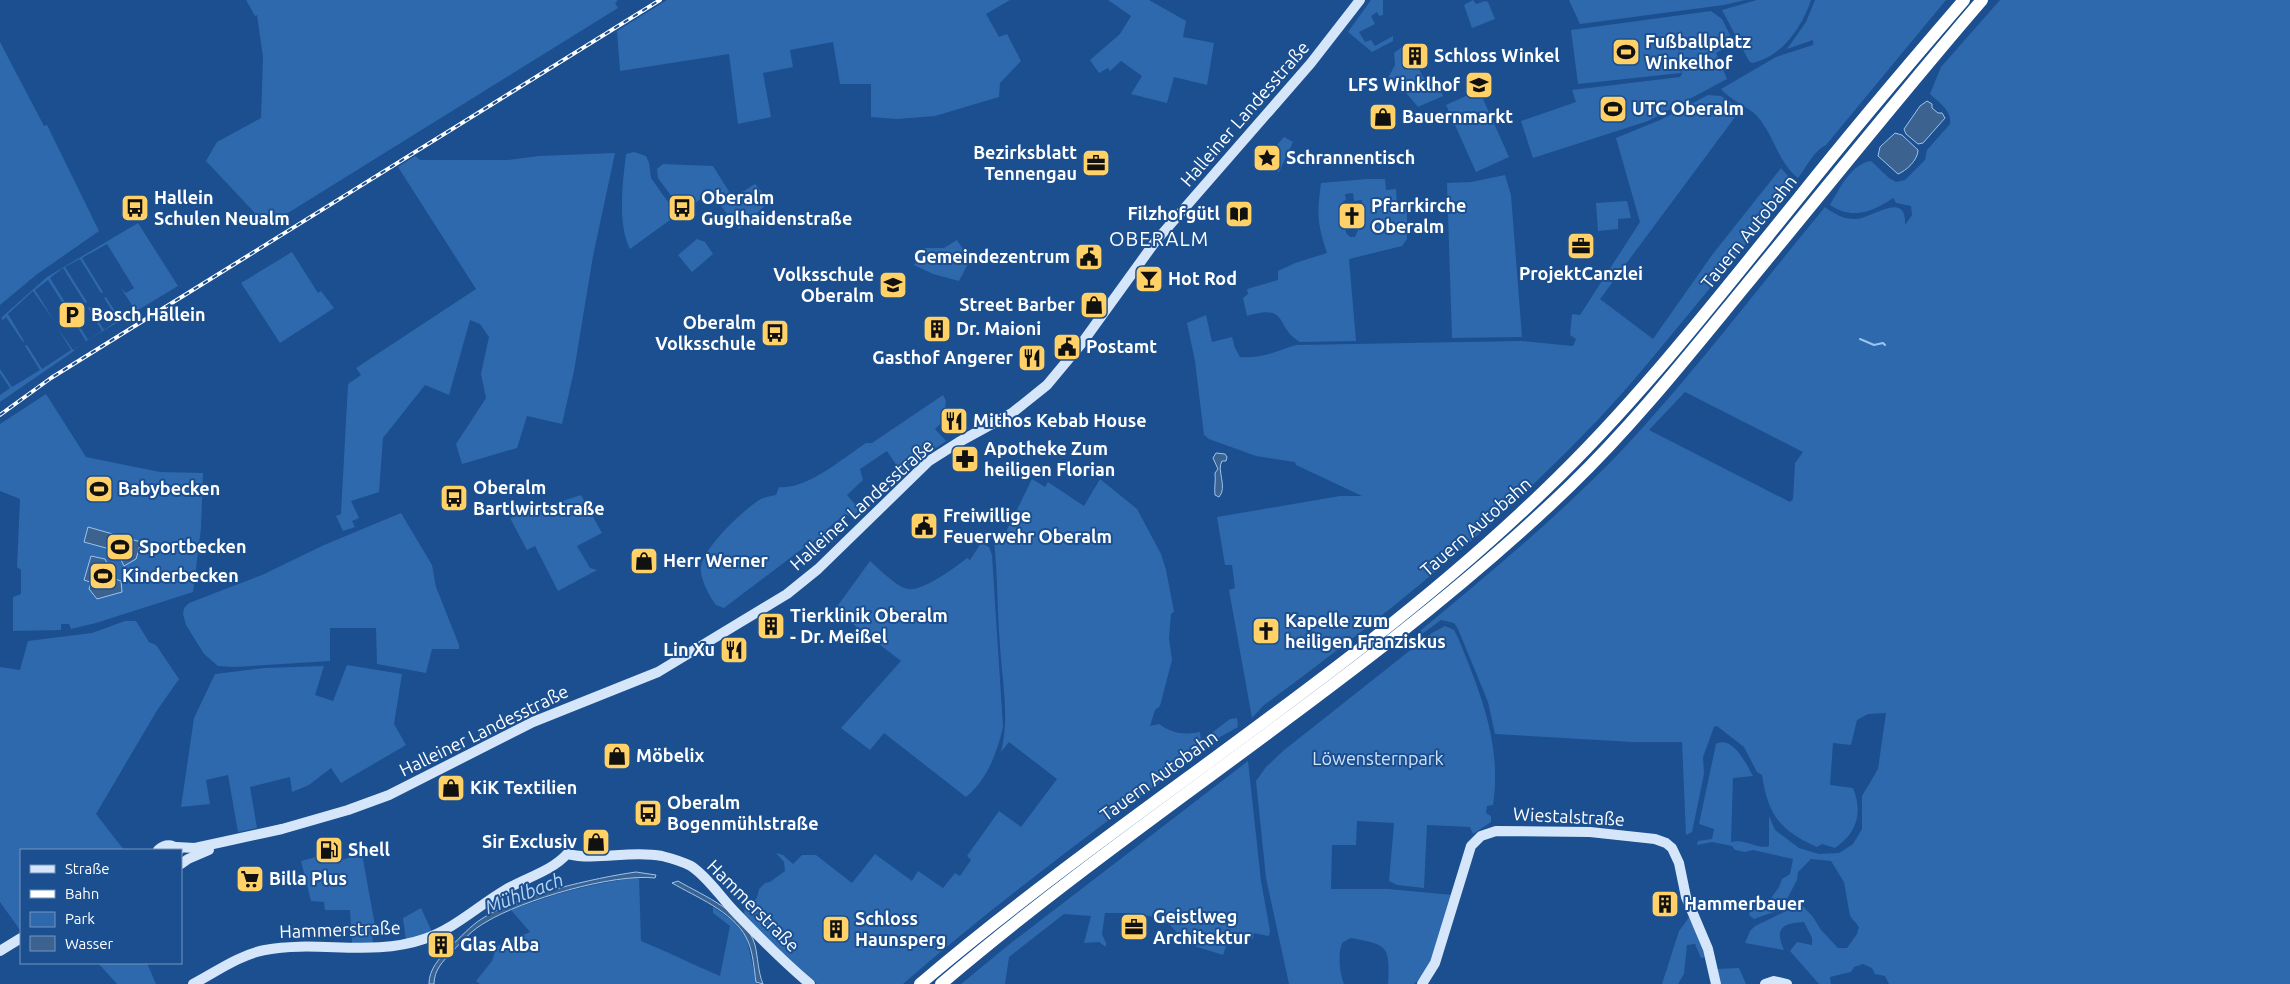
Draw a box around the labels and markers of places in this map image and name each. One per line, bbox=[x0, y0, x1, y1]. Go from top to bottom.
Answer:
place label: Fußballplatz Winkelhof bbox=[1645, 31, 1751, 72]
sports icon: Fußballplatz Winkelhof bbox=[1611, 37, 1641, 67]
building icon: Schloss Winkel bbox=[1400, 41, 1430, 71]
place label: Schloss Winkel bbox=[1434, 45, 1560, 65]
school or university icon: LFS Winklhof bbox=[1464, 70, 1494, 100]
place label: LFS Winklhof bbox=[1348, 74, 1461, 94]
sports icon: UTC Oberalm bbox=[1598, 94, 1628, 124]
place label: UTC Oberalm bbox=[1632, 98, 1744, 118]
shop icon: Bauernmarkt bbox=[1368, 102, 1398, 132]
place label: Bauernmarkt bbox=[1402, 106, 1513, 126]
place label: Bezirksblatt Tennengau bbox=[973, 142, 1077, 183]
place icon: Schrannentisch bbox=[1252, 143, 1282, 173]
place label: Schrannentisch bbox=[1286, 147, 1415, 167]
office icon: Bezirksblatt Tennengau bbox=[1081, 148, 1111, 178]
place label: Hallein Schulen Neualm bbox=[154, 187, 290, 228]
place label: Oberalm Guglhaidenstraße bbox=[701, 187, 852, 228]
bus stop icon: Hallein Schulen Neualm bbox=[120, 193, 150, 223]
bus stop icon: Oberalm Guglhaidenstraße bbox=[667, 193, 697, 223]
place label: Pfarrkirche Oberalm bbox=[1371, 195, 1466, 236]
library icon: Filzhofgütl bbox=[1224, 199, 1254, 229]
church icon: Pfarrkirche Oberalm bbox=[1337, 201, 1367, 231]
place label: Filzhofgütl bbox=[1127, 203, 1221, 223]
office icon: ProjektCanzlei bbox=[1566, 231, 1596, 261]
public building icon: Gemeindezentrum bbox=[1074, 242, 1104, 272]
place label: Gemeindezentrum bbox=[914, 246, 1070, 266]
place label: ProjektCanzlei bbox=[1519, 263, 1643, 283]
place label: Volksschule Oberalm bbox=[773, 264, 874, 305]
bar icon: Hot Rod bbox=[1134, 264, 1164, 294]
place label: Hot Rod bbox=[1168, 268, 1237, 288]
school or university icon: Volksschule Oberalm bbox=[878, 270, 908, 300]
shop icon: Street Barber bbox=[1079, 290, 1109, 320]
place label: Street Barber bbox=[959, 294, 1076, 314]
parking icon: Bosch Hallein bbox=[57, 300, 87, 330]
place label: Bosch Hallein bbox=[91, 304, 206, 324]
place label: Oberalm Volksschule bbox=[655, 312, 756, 353]
building icon: Dr. Maioni bbox=[922, 314, 952, 344]
bus stop icon: Oberalm Volksschule bbox=[760, 318, 790, 348]
place label: Dr. Maioni bbox=[956, 318, 1041, 338]
public building icon: Postamt bbox=[1052, 332, 1082, 362]
place label: Postamt bbox=[1086, 336, 1157, 356]
restaurant icon: Gasthof Angerer bbox=[1017, 343, 1047, 373]
place label: Gasthof Angerer bbox=[872, 347, 1014, 367]
restaurant icon: Mithos Kebab House bbox=[939, 406, 969, 436]
place label: Mithos Kebab House bbox=[973, 410, 1147, 430]
place label: Apotheke Zum heiligen Florian bbox=[984, 438, 1115, 479]
pharmacy icon: Apotheke Zum heiligen Florian bbox=[950, 444, 980, 474]
sports icon: Babybecken bbox=[84, 474, 114, 504]
place label: Oberalm Bartlwirtstraße bbox=[473, 477, 605, 518]
place label: Babybecken bbox=[118, 478, 220, 498]
bus stop icon: Oberalm Bartlwirtstraße bbox=[439, 483, 469, 513]
place label: Freiwillige Feuerwehr Oberalm bbox=[943, 505, 1112, 546]
public building icon: Freiwillige Feuerwehr Oberalm bbox=[909, 511, 939, 541]
sports icon: Sportbecken bbox=[105, 532, 135, 562]
place label: Sportbecken bbox=[139, 536, 246, 556]
shop icon: Herr Werner bbox=[629, 546, 659, 576]
place label: Herr Werner bbox=[663, 550, 769, 570]
sports icon: Kinderbecken bbox=[88, 561, 118, 591]
place label: Kinderbecken bbox=[122, 565, 239, 585]
place label: Tierklinik Oberalm - Dr. Meißel bbox=[790, 605, 948, 646]
place label: Kapelle zum heiligen Franziskus bbox=[1285, 610, 1446, 651]
building icon: Tierklinik Oberalm - Dr. Meißel bbox=[756, 611, 786, 641]
church icon: Kapelle zum heiligen Franziskus bbox=[1251, 616, 1281, 646]
restaurant icon: Lin Xu bbox=[719, 635, 749, 665]
place label: Lin Xu bbox=[663, 639, 715, 659]
shop icon: Möbelix bbox=[602, 741, 632, 771]
place label: Möbelix bbox=[636, 745, 704, 765]
shop icon: KiK Textilien bbox=[436, 773, 466, 803]
place label: KiK Textilien bbox=[470, 777, 577, 797]
place label: Oberalm Bogenmühlstraße bbox=[667, 792, 819, 833]
bus stop icon: Oberalm Bogenmühlstraße bbox=[633, 798, 663, 828]
shop icon: Sir Exclusiv bbox=[581, 827, 611, 857]
place label: Sir Exclusiv bbox=[482, 831, 577, 851]
fuel station icon: Shell bbox=[314, 835, 344, 865]
place label: Shell bbox=[348, 839, 391, 859]
supermarket icon: Billa Plus bbox=[235, 864, 265, 894]
place label: Billa Plus bbox=[269, 868, 347, 888]
building icon: Hammerbauer bbox=[1650, 889, 1680, 919]
place label: Hammerbauer bbox=[1684, 893, 1805, 913]
place label: Geistlweg Architektur bbox=[1153, 906, 1251, 947]
place label: Schloss Haunsperg bbox=[855, 908, 946, 949]
office icon: Geistlweg Architektur bbox=[1119, 912, 1149, 942]
building icon: Schloss Haunsperg bbox=[821, 914, 851, 944]
building icon: Glas Alba bbox=[426, 930, 456, 960]
place label: Glas Alba bbox=[460, 934, 539, 954]

